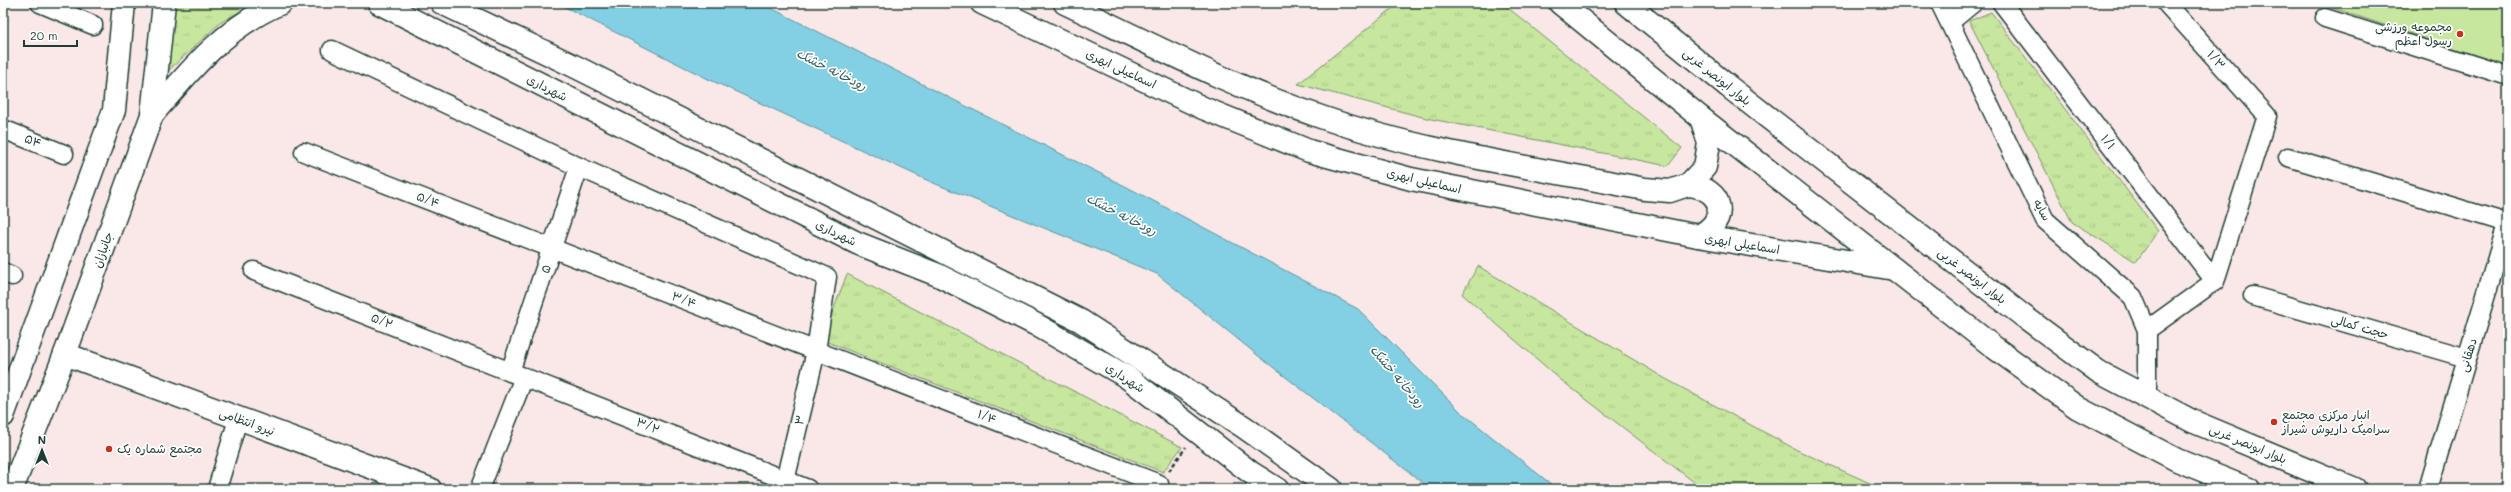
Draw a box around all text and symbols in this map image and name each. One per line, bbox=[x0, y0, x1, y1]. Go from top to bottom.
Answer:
place label: مجموعه ورزشی رسول اعظم bbox=[2375, 18, 2452, 50]
scale bar bbox=[24, 22, 77, 48]
text: 20 m bbox=[30, 27, 58, 43]
marker: مجموعه ورزشی رسول اعظم bbox=[2455, 29, 2465, 39]
water label: رودخانه خشک bbox=[794, 44, 870, 94]
street label: بلوار ابونصر غربی bbox=[1680, 44, 1755, 109]
street label: اسماعیلی ابهری bbox=[1083, 45, 1159, 92]
street label: ۱/۳ bbox=[2204, 46, 2230, 72]
street label: شهرداری bbox=[524, 70, 570, 104]
street label: ۵۴ bbox=[22, 129, 44, 151]
street label: ۱/۱ bbox=[2098, 131, 2120, 152]
street label: اسماعیلی ابهری bbox=[1385, 164, 1463, 197]
street label: ۵/۴ bbox=[414, 187, 442, 211]
water label: رودخانه خشک bbox=[1084, 189, 1160, 239]
street label: سایه bbox=[2030, 196, 2055, 223]
street label: شهرداری bbox=[813, 215, 859, 249]
street label: جانبازان bbox=[88, 229, 117, 270]
street label: اسماعیلی ابهری bbox=[1703, 229, 1781, 258]
street label: بلوار ابونصر غربی bbox=[1934, 243, 2010, 308]
street label: ۵ bbox=[536, 262, 554, 275]
street label: ۳/۴ bbox=[670, 287, 699, 311]
street label: ۵/۲ bbox=[369, 309, 396, 332]
street label: حجت کمالی bbox=[2330, 310, 2391, 343]
street label: دهقانی bbox=[2454, 336, 2481, 374]
water label: رودخانه خشک bbox=[1367, 341, 1430, 411]
street label: شهرداری bbox=[1103, 359, 1148, 396]
street label: نیرو انتظامی bbox=[217, 404, 277, 439]
street label: ۱/۴ bbox=[975, 405, 999, 427]
place label: انبار مرکزی مجتمع سرامیک داریوش‌ شیراز bbox=[2281, 406, 2390, 437]
street label: ۳/۲ bbox=[634, 413, 663, 437]
street label: ۳ bbox=[790, 413, 808, 426]
marker: انبار مرکزی مجتمع سرامیک داریوش‌ شیراز bbox=[2269, 417, 2279, 427]
street label: بلوار ابونصر غربی bbox=[2207, 420, 2290, 468]
north arrow bbox=[22, 430, 62, 470]
text: N bbox=[38, 432, 46, 447]
place label: مجتمع شماره یک bbox=[117, 440, 202, 458]
marker: مجتمع شماره یک bbox=[104, 444, 114, 454]

